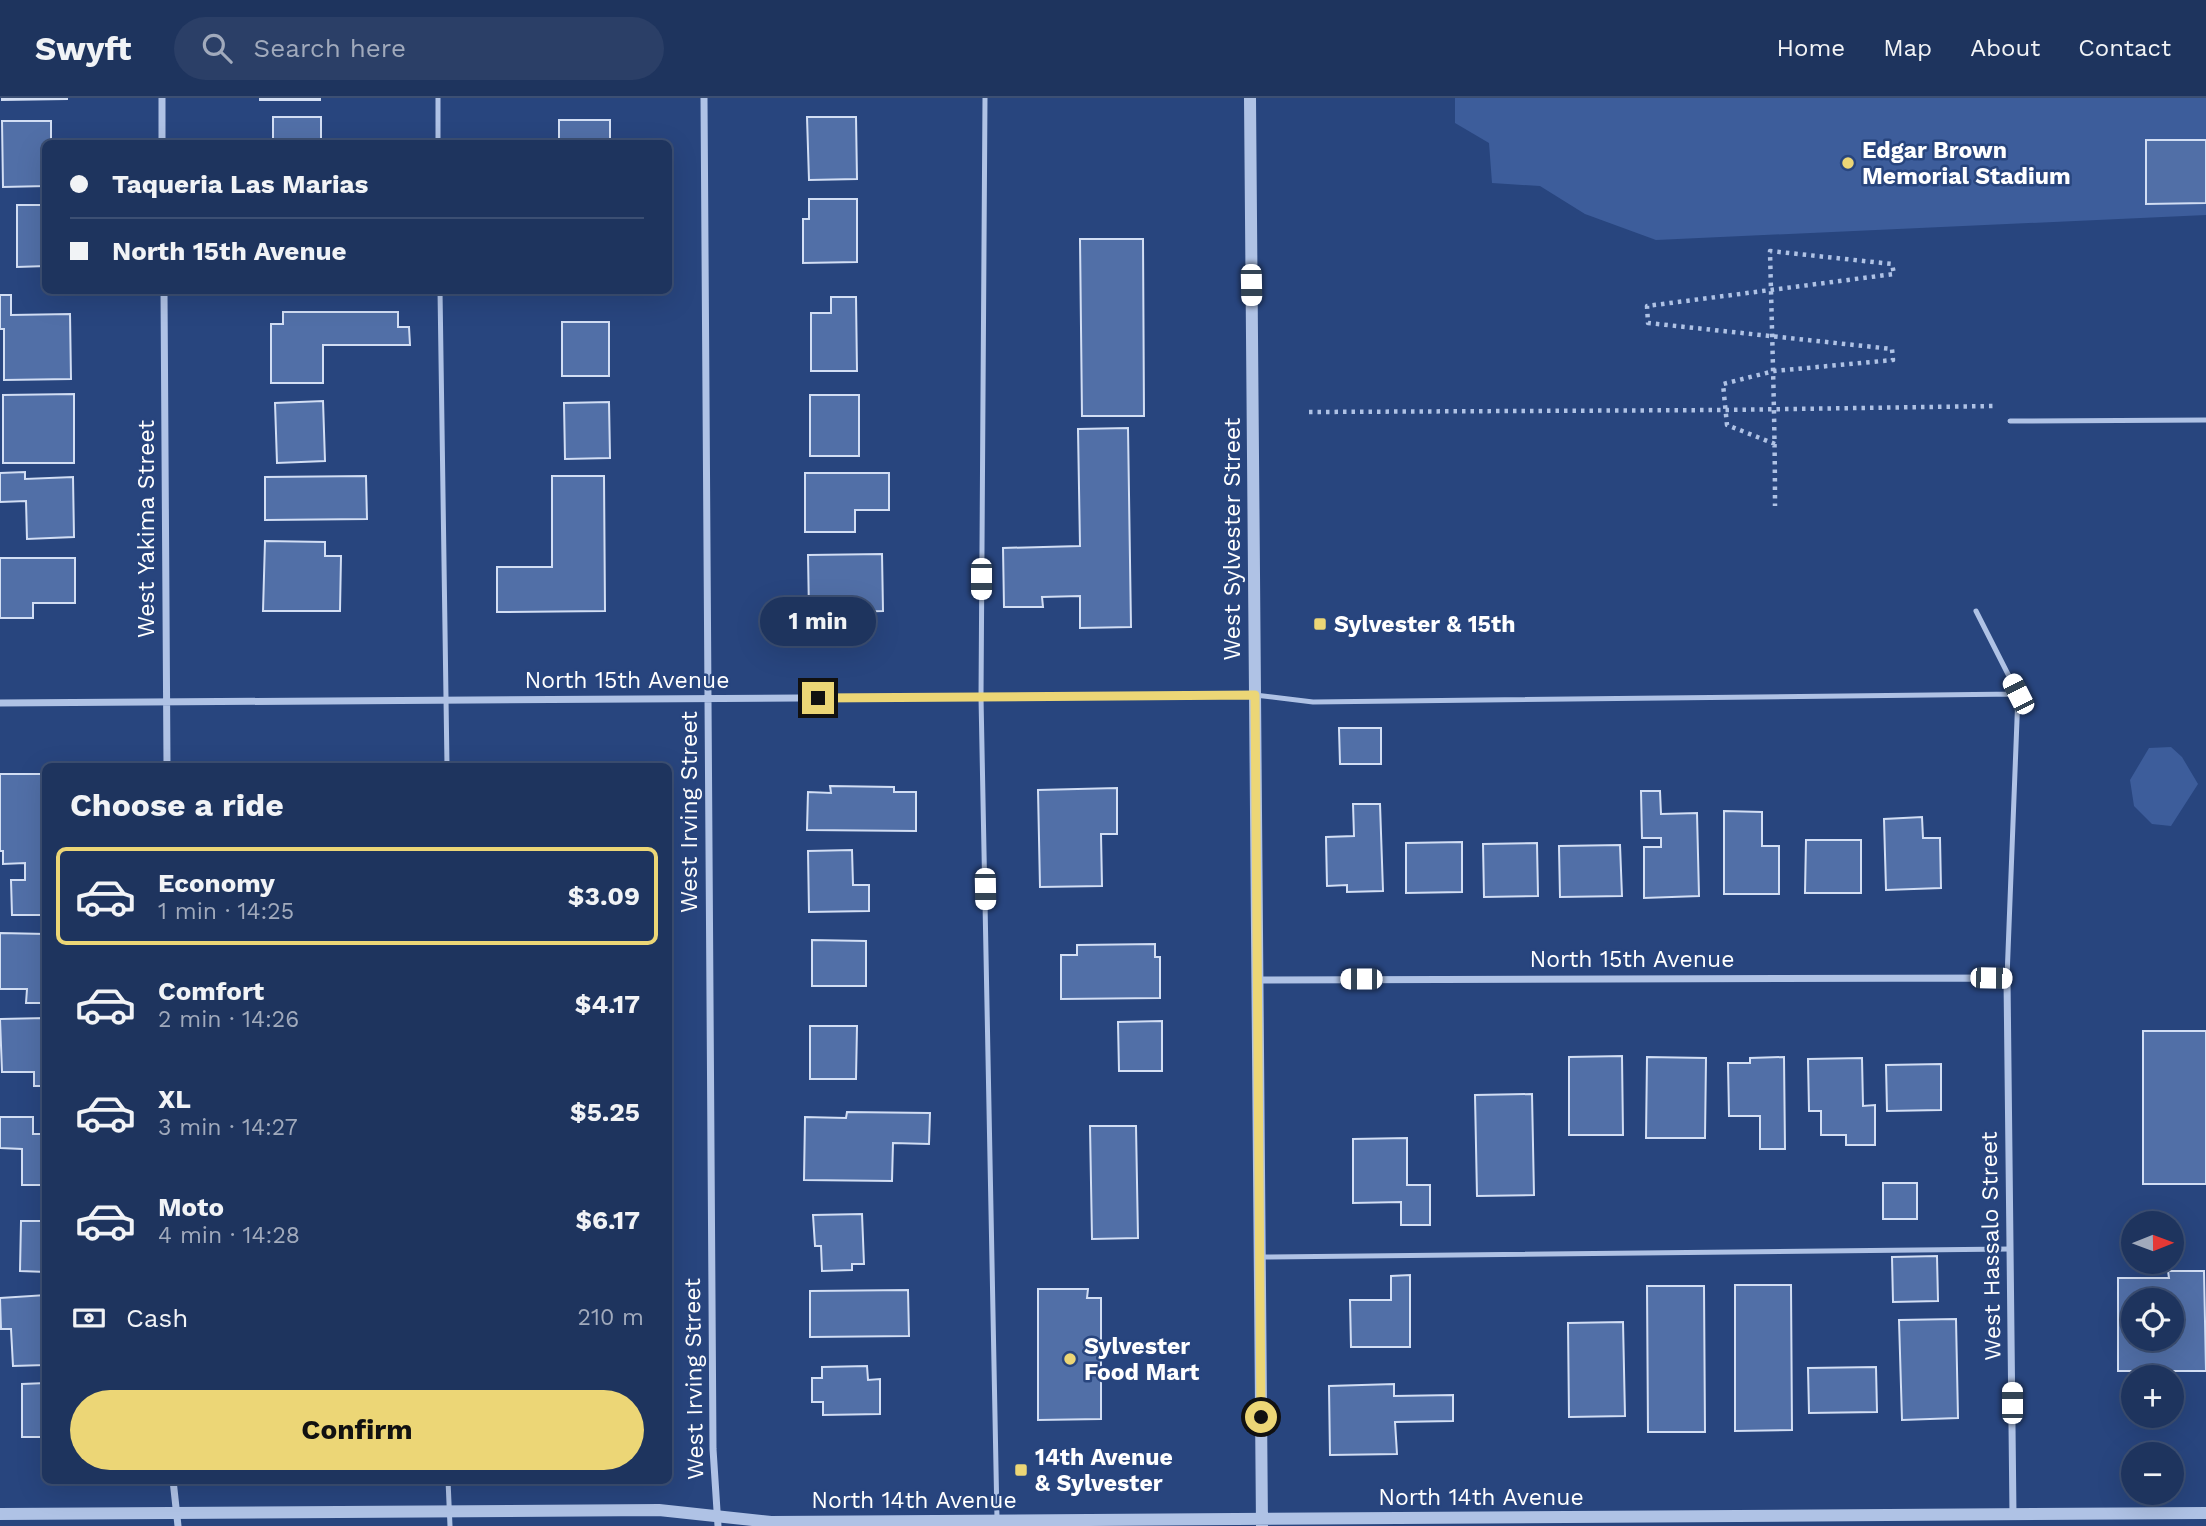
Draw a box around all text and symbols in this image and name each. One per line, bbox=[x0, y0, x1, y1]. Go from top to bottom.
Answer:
search box bbox=[174, 17, 664, 80]
text: Swyft bbox=[35, 29, 132, 68]
icon: search bbox=[198, 29, 236, 67]
text: Search here bbox=[254, 33, 406, 63]
text: Home bbox=[1777, 34, 1845, 62]
text: Map bbox=[1883, 34, 1932, 62]
text: About bbox=[1970, 34, 2040, 62]
text: Contact bbox=[2078, 34, 2171, 62]
place label: Edgar Brown Memorial Stadium bbox=[1862, 137, 2071, 190]
marker: Edgar Brown Memorial Stadium bbox=[1840, 155, 1856, 171]
text: Taqueria Las Marias bbox=[112, 169, 368, 199]
text: North 15th Avenue bbox=[112, 236, 347, 266]
car bbox=[1241, 264, 1262, 306]
street label: West Sylvester Street bbox=[1219, 417, 1246, 660]
street label: West Yakima Street bbox=[133, 420, 160, 638]
car bbox=[971, 558, 992, 600]
callout: 1 min bbox=[760, 596, 876, 646]
text: 1 min bbox=[788, 608, 848, 635]
place label: Sylvester & 15th bbox=[1334, 611, 1516, 638]
marker: Sylvester & 15th bbox=[1312, 616, 1328, 632]
street label: North 15th Avenue bbox=[525, 667, 729, 694]
car bbox=[2000, 671, 2037, 717]
route end bbox=[802, 682, 834, 714]
street label: West Irving Street bbox=[676, 711, 703, 913]
text: Choose a ride bbox=[70, 786, 284, 824]
icon: car bbox=[74, 865, 137, 928]
text: Economy bbox=[158, 868, 275, 898]
car bbox=[975, 868, 996, 910]
text: $3.09 bbox=[568, 881, 640, 911]
text: 1 min · 14:25 bbox=[158, 898, 294, 925]
street label: North 15th Avenue bbox=[1530, 946, 1734, 973]
car bbox=[1970, 967, 2013, 989]
car bbox=[1341, 969, 1383, 990]
icon: car bbox=[74, 973, 137, 1036]
text: Comfort bbox=[158, 976, 264, 1006]
text: $4.17 bbox=[575, 989, 640, 1019]
text: 2 min · 14:26 bbox=[158, 1006, 299, 1033]
icon: car bbox=[74, 1081, 137, 1144]
text: XL bbox=[158, 1084, 191, 1114]
text: $5.25 bbox=[570, 1097, 640, 1127]
text: 3 min · 14:27 bbox=[158, 1114, 298, 1141]
street label: West Hassalo Street bbox=[1975, 1131, 2006, 1361]
icon: car bbox=[74, 1189, 137, 1252]
text: Moto bbox=[158, 1192, 224, 1222]
text: $6.17 bbox=[575, 1205, 640, 1235]
north arrow bbox=[2121, 1211, 2184, 1274]
map controls bbox=[2121, 1211, 2184, 1505]
text: 4 min · 14:28 bbox=[158, 1222, 300, 1249]
street label: West Irving Street bbox=[679, 1277, 709, 1480]
button: locate bbox=[2121, 1288, 2184, 1351]
icon: cash bbox=[70, 1299, 108, 1337]
text: Cash bbox=[126, 1303, 188, 1333]
text: 210 m bbox=[578, 1304, 644, 1331]
place label: Sylvester Food Mart bbox=[1084, 1333, 1199, 1386]
marker: Sylvester Food Mart bbox=[1062, 1351, 1078, 1367]
button: + bbox=[2121, 1365, 2184, 1428]
car bbox=[2002, 1382, 2023, 1424]
button: Confirm bbox=[70, 1390, 644, 1470]
route start bbox=[1245, 1401, 1277, 1433]
button: − bbox=[2121, 1442, 2184, 1505]
place label: 14th Avenue & Sylvester bbox=[1035, 1444, 1173, 1497]
marker: 14th Avenue & Sylvester bbox=[1013, 1462, 1029, 1478]
street label: North 14th Avenue bbox=[1378, 1484, 1584, 1511]
street label: North 14th Avenue bbox=[811, 1487, 1017, 1514]

